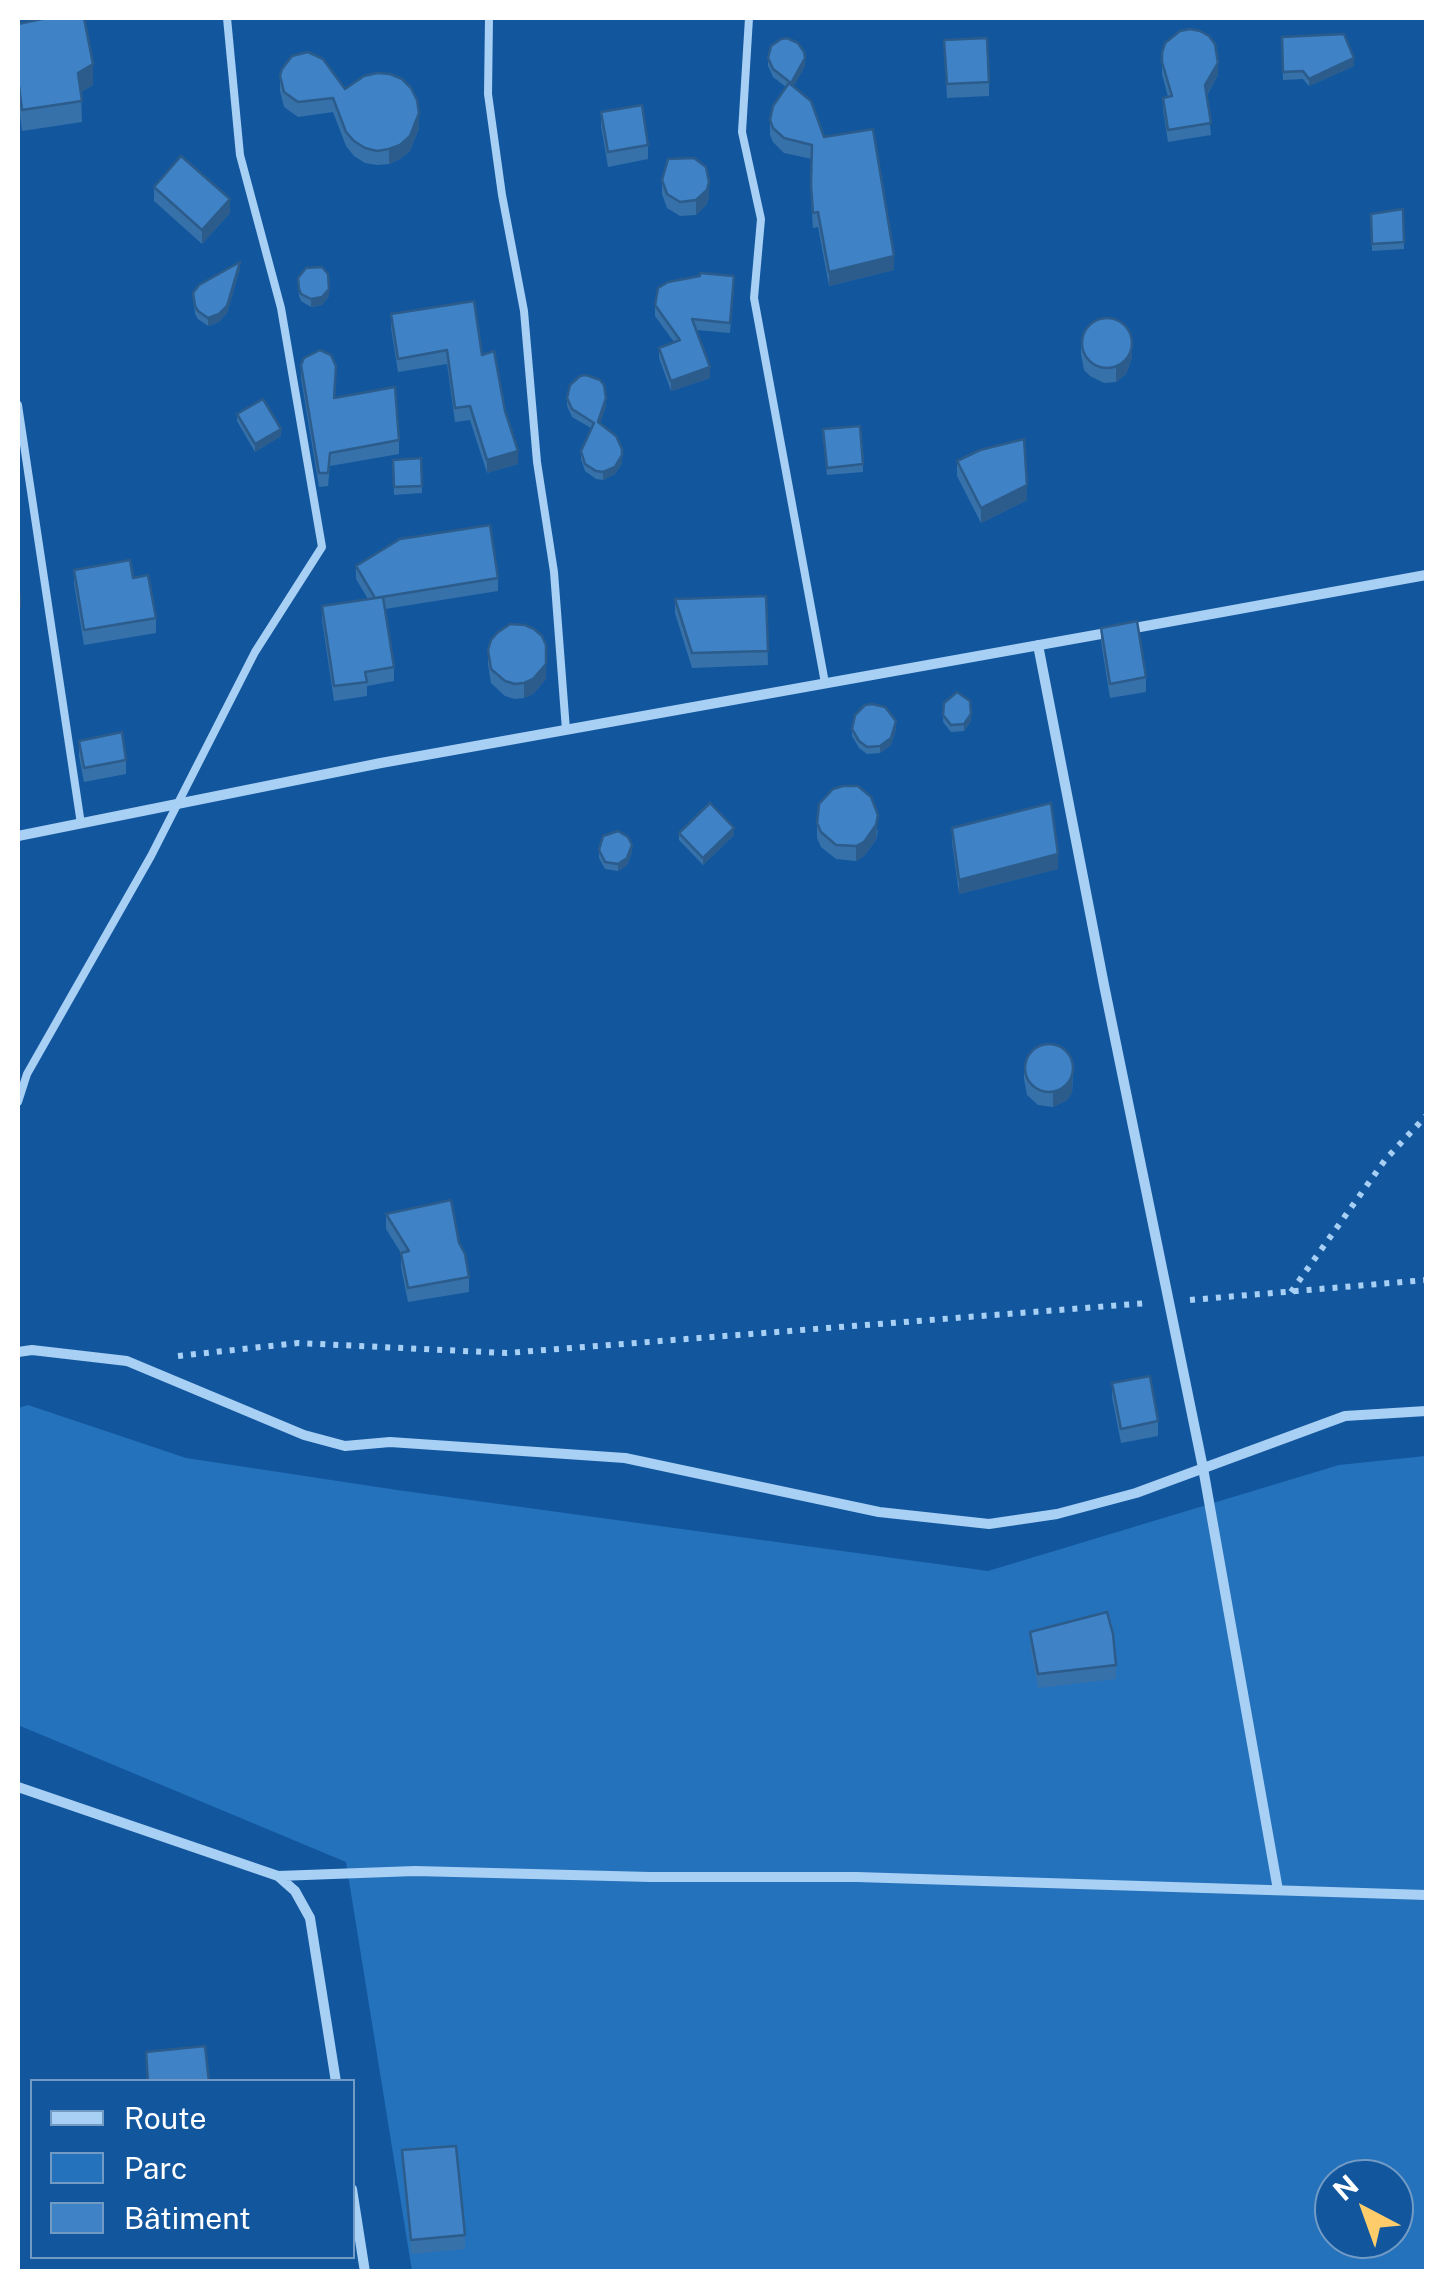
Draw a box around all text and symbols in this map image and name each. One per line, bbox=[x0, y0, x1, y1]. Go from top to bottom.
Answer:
legend bbox=[30, 2079, 355, 2259]
text: Route bbox=[124, 2100, 206, 2136]
text: Parc bbox=[124, 2150, 187, 2186]
north arrow bbox=[1314, 2159, 1414, 2259]
text: N bbox=[1326, 2168, 1364, 2207]
text: Bâtiment bbox=[124, 2200, 251, 2236]

